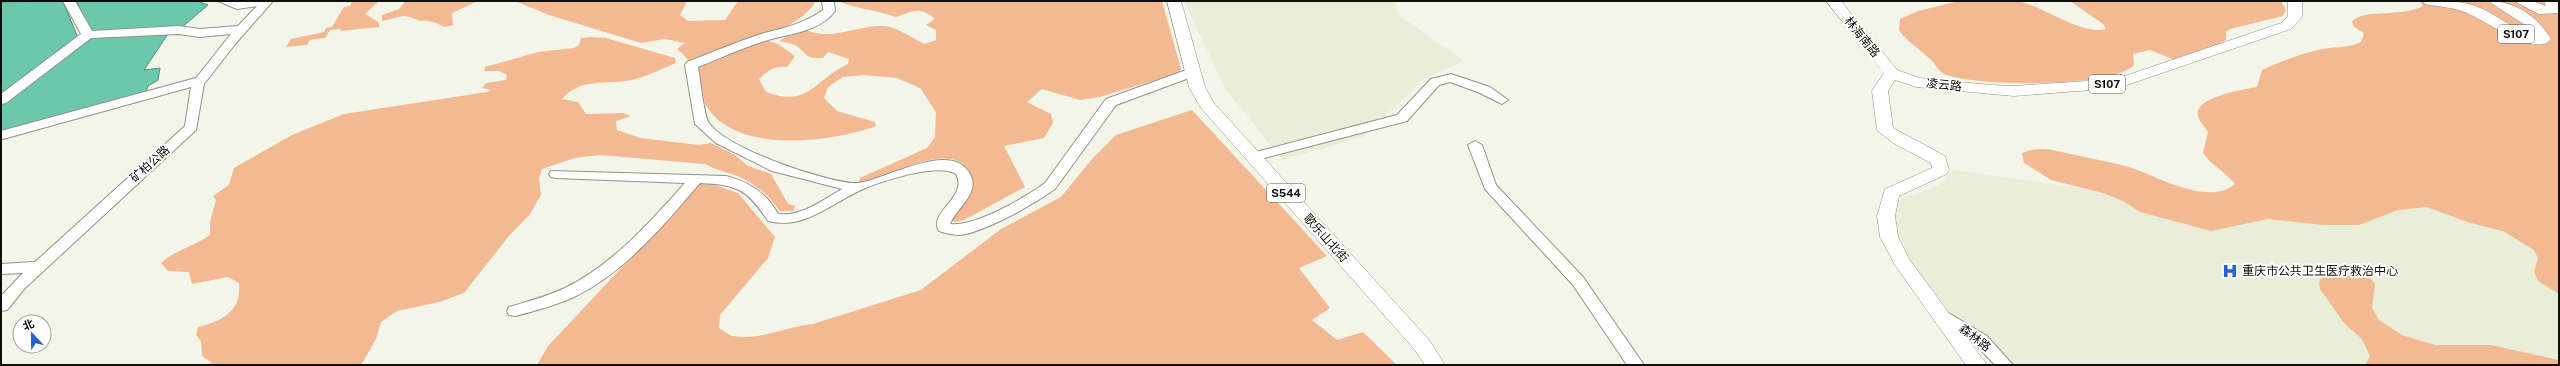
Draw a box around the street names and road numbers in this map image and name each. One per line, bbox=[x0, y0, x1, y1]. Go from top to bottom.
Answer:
street label: 林海南路 bbox=[1841, 14, 1883, 60]
road number: S107 bbox=[2498, 25, 2534, 43]
road number: S107 bbox=[2089, 75, 2125, 93]
street label: 凌云路 bbox=[1925, 76, 1963, 94]
street label: 矿柏公路 bbox=[127, 143, 173, 185]
road number: S544 bbox=[1267, 184, 1305, 202]
street label: 歌乐山北街 bbox=[1301, 211, 1351, 265]
street label: 森林路 bbox=[1957, 321, 1993, 355]

